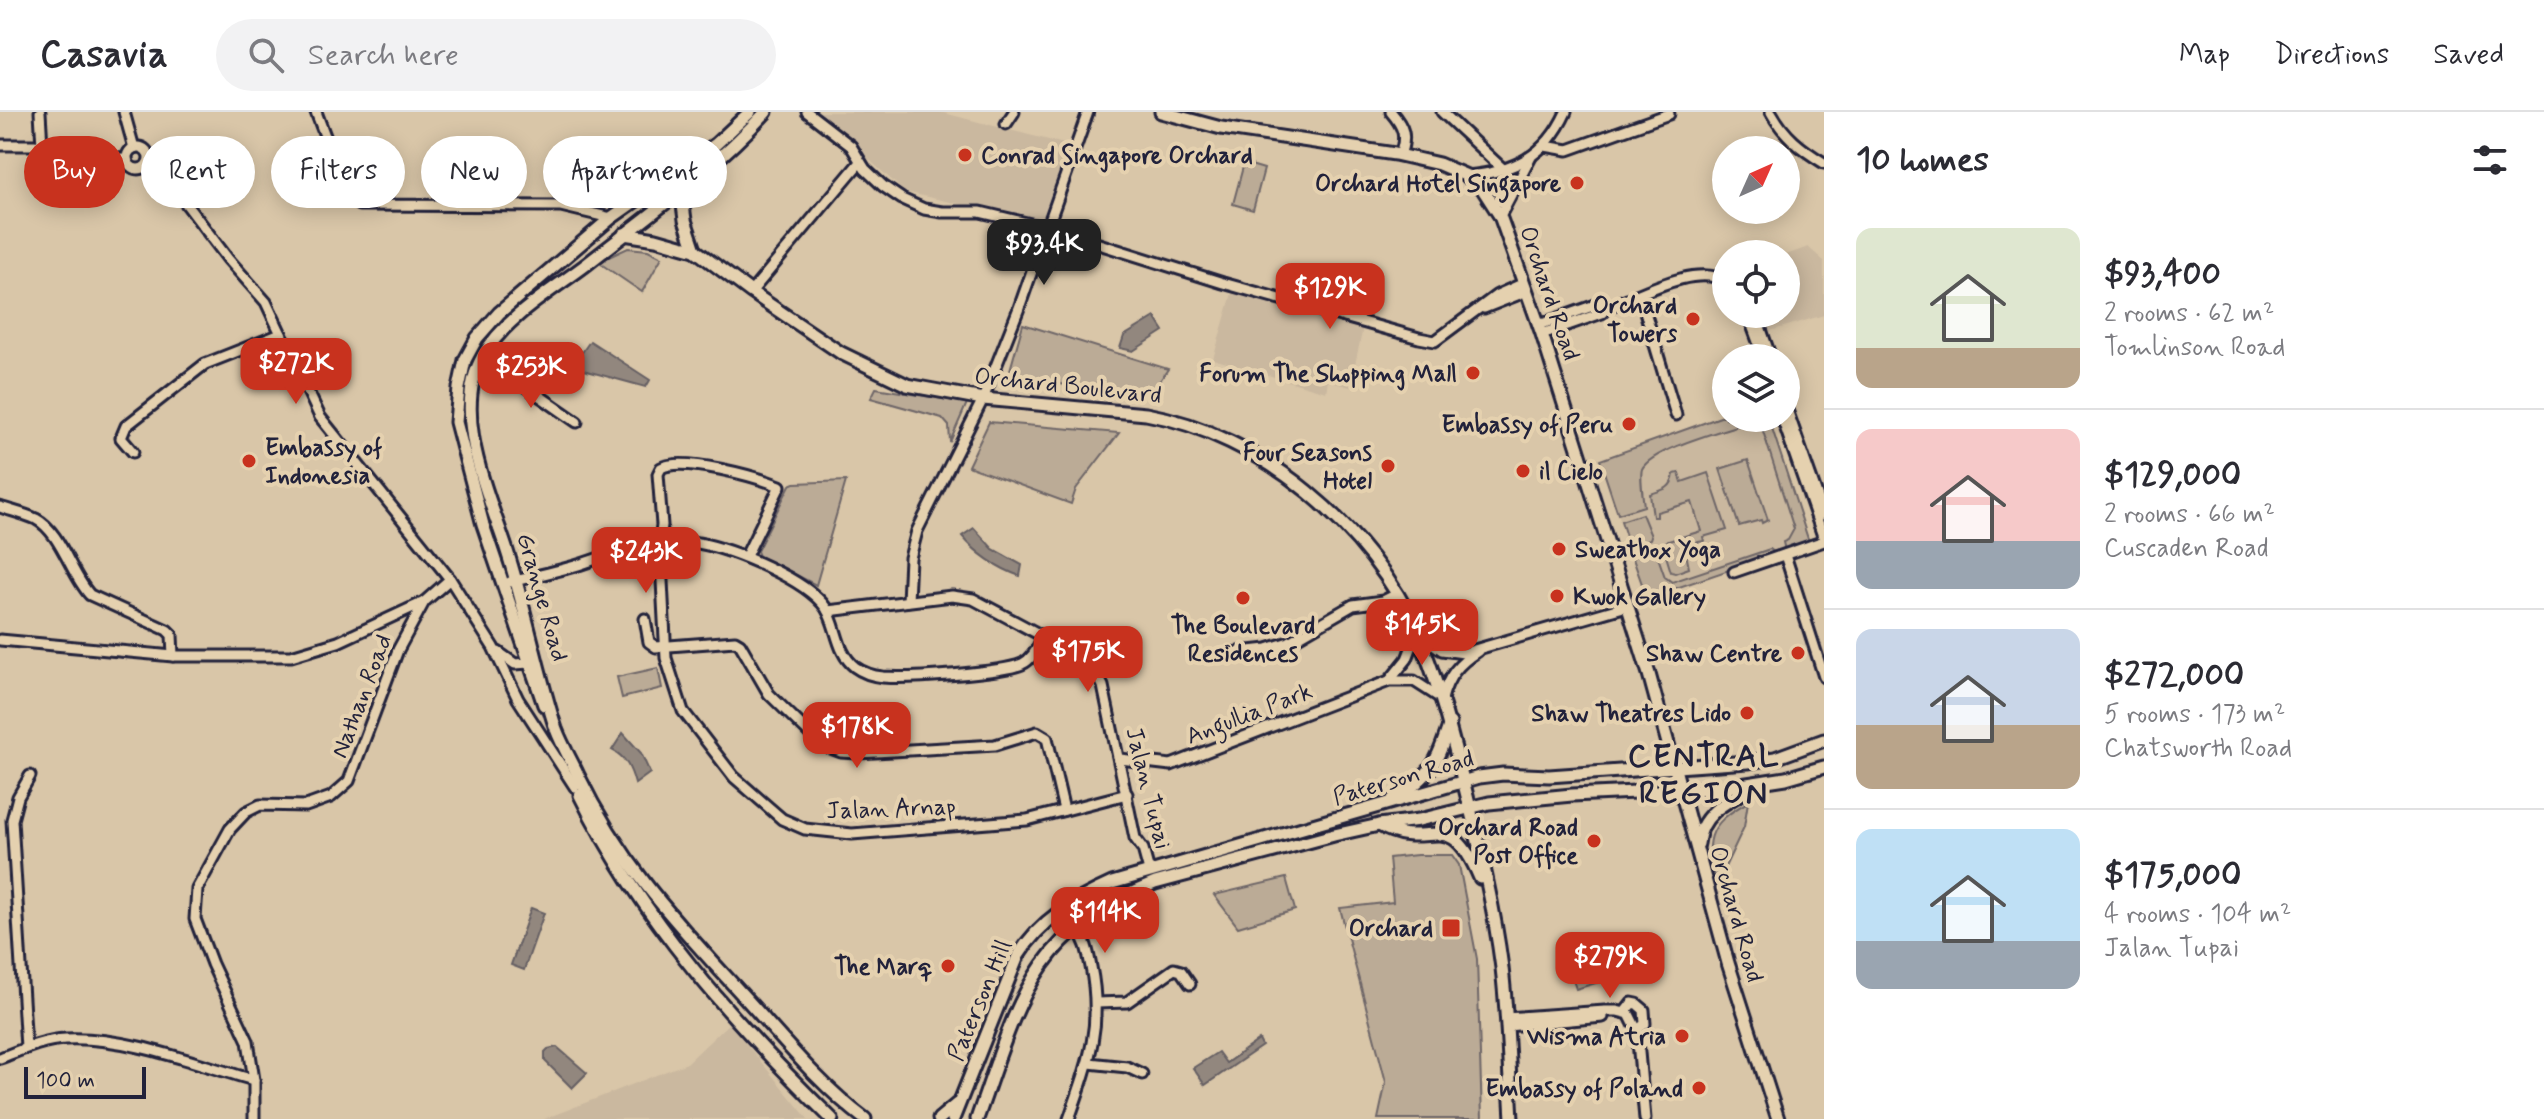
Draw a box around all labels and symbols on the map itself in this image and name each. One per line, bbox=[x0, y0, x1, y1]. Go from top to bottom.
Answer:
north arrow bbox=[1712, 136, 1800, 224]
place label: Conrad Singapore Orchard bbox=[981, 141, 1253, 173]
marker: Conrad Singapore Orchard bbox=[956, 146, 974, 164]
place label: Orchard Hotel Singapore bbox=[1315, 169, 1562, 203]
marker: Orchard Hotel Singapore bbox=[1568, 174, 1586, 192]
pin: $93.4K bbox=[979, 219, 1109, 287]
street label: Orchard Road bbox=[1511, 222, 1586, 365]
pin: $129K bbox=[1274, 263, 1386, 331]
place label: Orchard Towers bbox=[1593, 291, 1677, 350]
marker: Orchard Towers bbox=[1684, 310, 1702, 328]
pin: $272K bbox=[240, 338, 352, 406]
pin: $253K bbox=[475, 342, 587, 410]
place label: Forum The Shopping Mall bbox=[1199, 359, 1457, 391]
street label: Orchard Boulevard bbox=[973, 361, 1163, 412]
marker: Forum The Shopping Mall bbox=[1464, 364, 1482, 382]
place label: Embassy of Peru bbox=[1441, 410, 1613, 441]
marker: Embassy of Peru bbox=[1620, 415, 1638, 433]
place label: Embassy of Indonesia bbox=[265, 433, 382, 492]
place label: Four Seasons Hotel bbox=[1243, 438, 1373, 497]
marker: Embassy of Indonesia bbox=[240, 452, 258, 470]
marker: Four Seasons Hotel bbox=[1379, 457, 1397, 475]
place label: il Cielo bbox=[1539, 457, 1603, 488]
marker: il Cielo bbox=[1514, 462, 1532, 480]
pin: $243K bbox=[590, 527, 702, 595]
street label: Grange Road bbox=[508, 530, 575, 665]
place label: Sweatbox Yoga bbox=[1575, 535, 1721, 567]
marker: Sweatbox Yoga bbox=[1550, 540, 1568, 558]
place label: Kwok Gallery bbox=[1573, 582, 1706, 613]
marker: Kwok Gallery bbox=[1548, 587, 1566, 605]
marker: The Boulevard Residences bbox=[1234, 589, 1252, 607]
pin: $145K bbox=[1366, 599, 1478, 667]
place label: The Boulevard Residences bbox=[1171, 611, 1315, 670]
pin: $175K bbox=[1032, 626, 1144, 694]
street label: Nathan Road bbox=[325, 630, 400, 763]
place label: Shaw Centre bbox=[1646, 639, 1783, 670]
marker: Shaw Centre bbox=[1789, 644, 1807, 662]
street label: Angullia Park bbox=[1182, 676, 1318, 755]
place label: Shaw Theatres Lido bbox=[1531, 699, 1731, 730]
pin: $178K bbox=[801, 702, 913, 770]
marker: Shaw Theatres Lido bbox=[1738, 704, 1756, 722]
street label: Jalan Tupai bbox=[1117, 724, 1178, 853]
district label: CENTRAL REGION bbox=[1628, 736, 1780, 815]
street label: Paterson Road bbox=[1329, 744, 1477, 813]
street label: Jalan Arnap bbox=[826, 792, 956, 827]
place label: Orchard Road Post Office bbox=[1438, 813, 1578, 872]
marker: Orchard Road Post Office bbox=[1585, 832, 1603, 850]
street label: Orchard Road bbox=[1701, 843, 1770, 986]
pin: $114K bbox=[1049, 887, 1161, 955]
place label: Orchard bbox=[1349, 914, 1433, 945]
marker: Orchard bbox=[1440, 917, 1462, 939]
pin: $279K bbox=[1554, 932, 1666, 1000]
street label: Paterson Hill bbox=[941, 935, 1020, 1066]
place label: The Marq bbox=[834, 952, 932, 983]
marker: The Marq bbox=[939, 957, 957, 975]
place label: Wisma Atria bbox=[1526, 1022, 1666, 1053]
marker: Wisma Atria bbox=[1673, 1027, 1691, 1045]
scale bar bbox=[24, 1063, 146, 1099]
place label: Embassy of Poland bbox=[1485, 1074, 1683, 1105]
marker: Embassy of Poland bbox=[1690, 1079, 1708, 1097]

